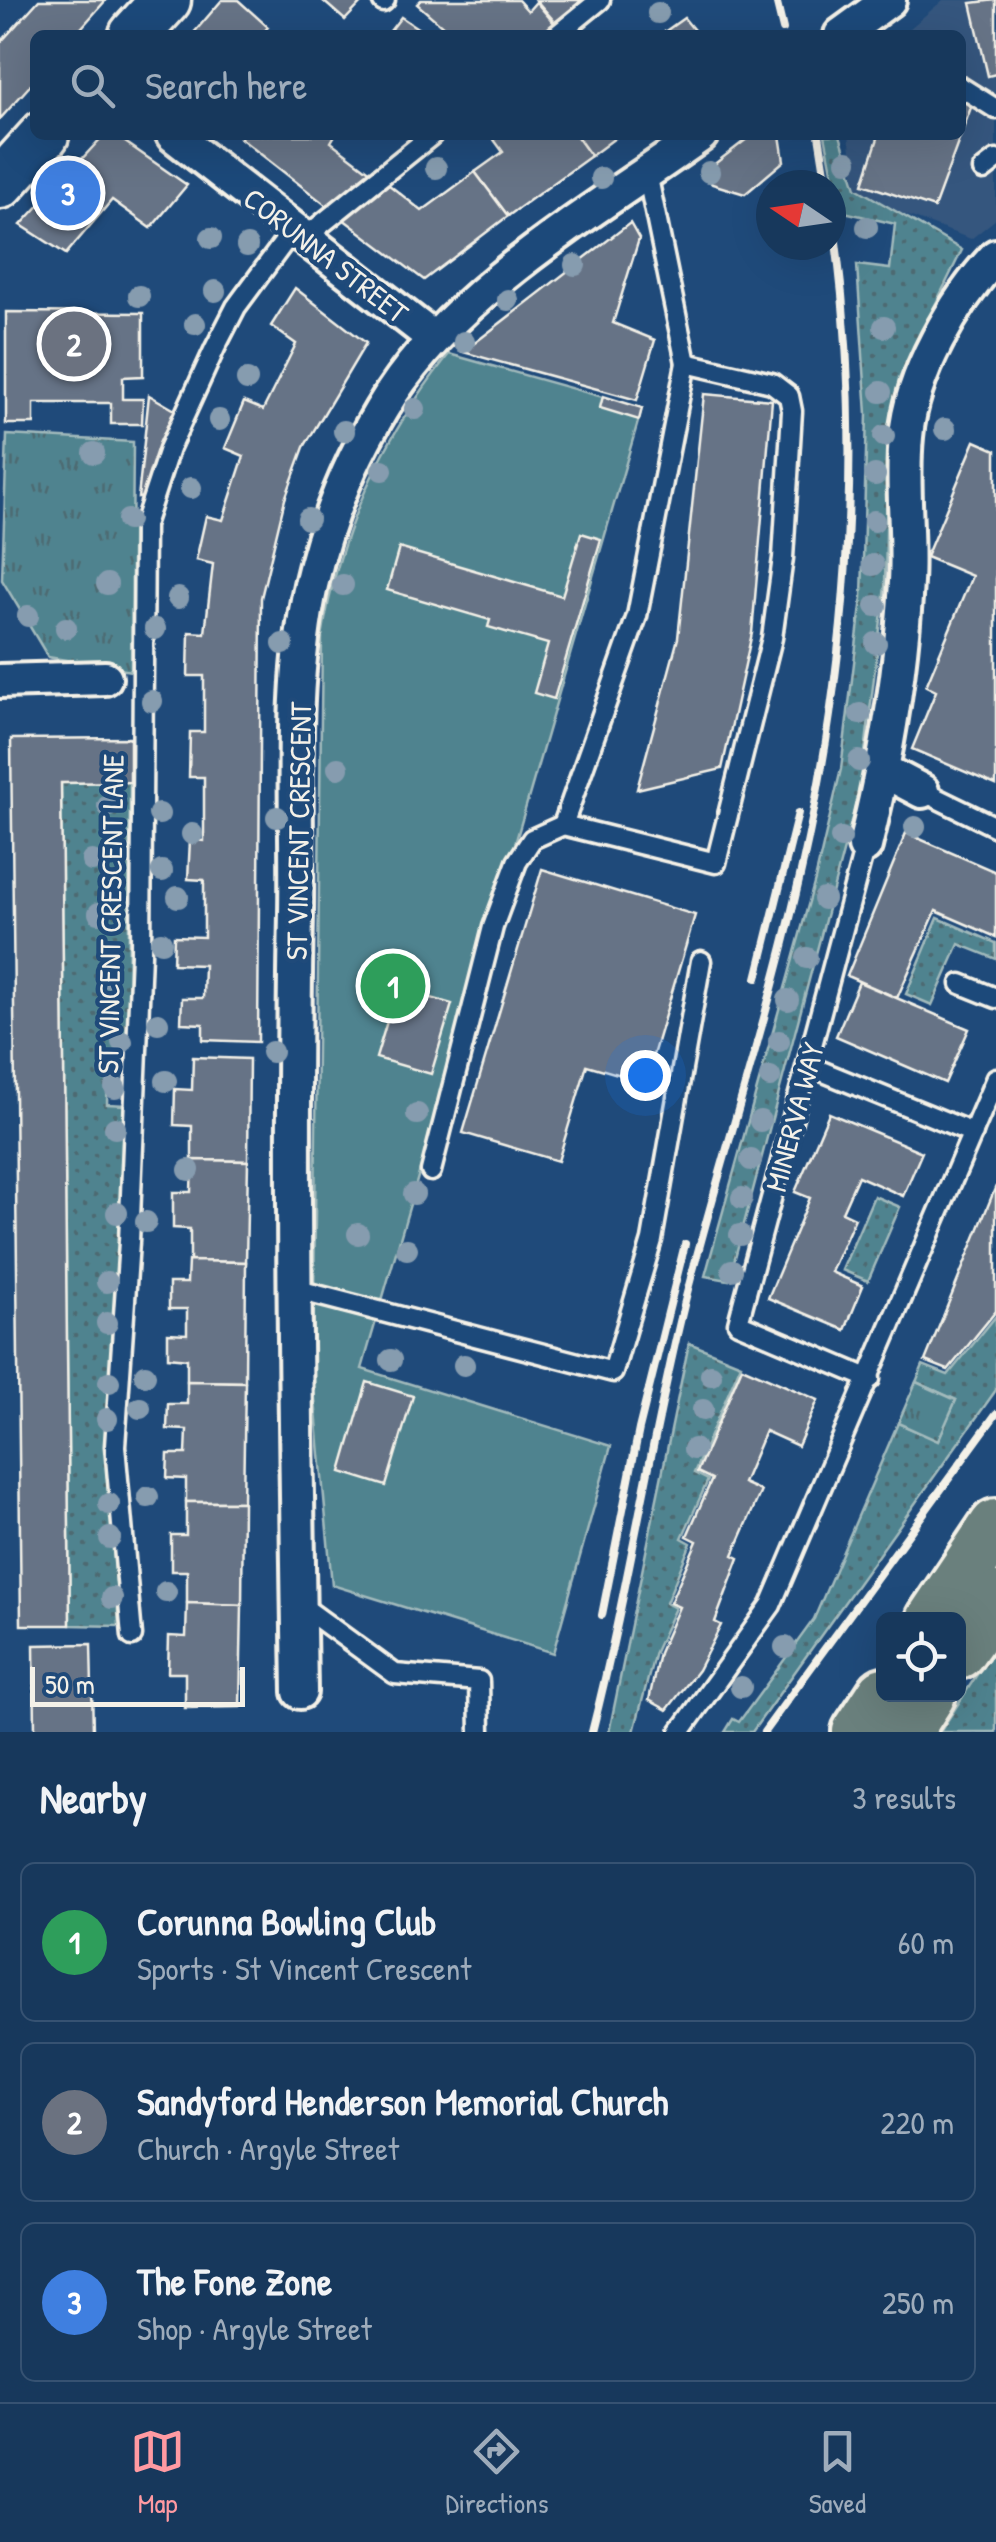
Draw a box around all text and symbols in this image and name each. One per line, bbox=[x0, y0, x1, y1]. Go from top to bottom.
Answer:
search box bbox=[30, 30, 966, 140]
icon: search bbox=[65, 58, 120, 113]
text: Search here bbox=[145, 59, 307, 111]
pin: 3 bbox=[36, 156, 100, 230]
north arrow bbox=[756, 170, 846, 260]
street label: CORUNNA STREET bbox=[235, 178, 417, 333]
pin: 2 bbox=[42, 306, 106, 382]
street label: ST VINCENT CRESCENT bbox=[276, 701, 320, 960]
street label: ST VINCENT CRESCENT LANE bbox=[87, 754, 133, 1074]
pin: 1 bbox=[360, 948, 426, 1024]
street label: MINERVA WAY bbox=[755, 1038, 833, 1196]
your location bbox=[620, 1050, 671, 1101]
map controls bbox=[876, 1612, 966, 1702]
button: locate bbox=[876, 1612, 966, 1702]
scale bar bbox=[30, 1662, 245, 1706]
text: 50 m bbox=[45, 1665, 95, 1703]
text: Nearby bbox=[40, 1769, 147, 1826]
text: 3 results bbox=[852, 1776, 956, 1819]
text: Corunna Bowling Club bbox=[137, 1895, 436, 1947]
text: 1 bbox=[69, 1921, 80, 1964]
text: 60 m bbox=[898, 1921, 954, 1964]
text: Sports · St Vincent Crescent bbox=[137, 1947, 471, 1990]
text: Sandyford Henderson Memorial Church bbox=[137, 2075, 668, 2127]
text: 2 bbox=[67, 2101, 82, 2144]
text: 220 m bbox=[881, 2101, 954, 2144]
text: Church · Argyle Street bbox=[137, 2127, 399, 2170]
text: The Fone Zone bbox=[137, 2255, 332, 2307]
text: 3 bbox=[67, 2281, 82, 2324]
text: 250 m bbox=[882, 2281, 954, 2324]
text: Shop · Argyle Street bbox=[137, 2307, 372, 2350]
tab: Map bbox=[130, 2424, 185, 2522]
tab: Directions bbox=[445, 2424, 548, 2522]
tab: Saved bbox=[809, 2424, 866, 2522]

